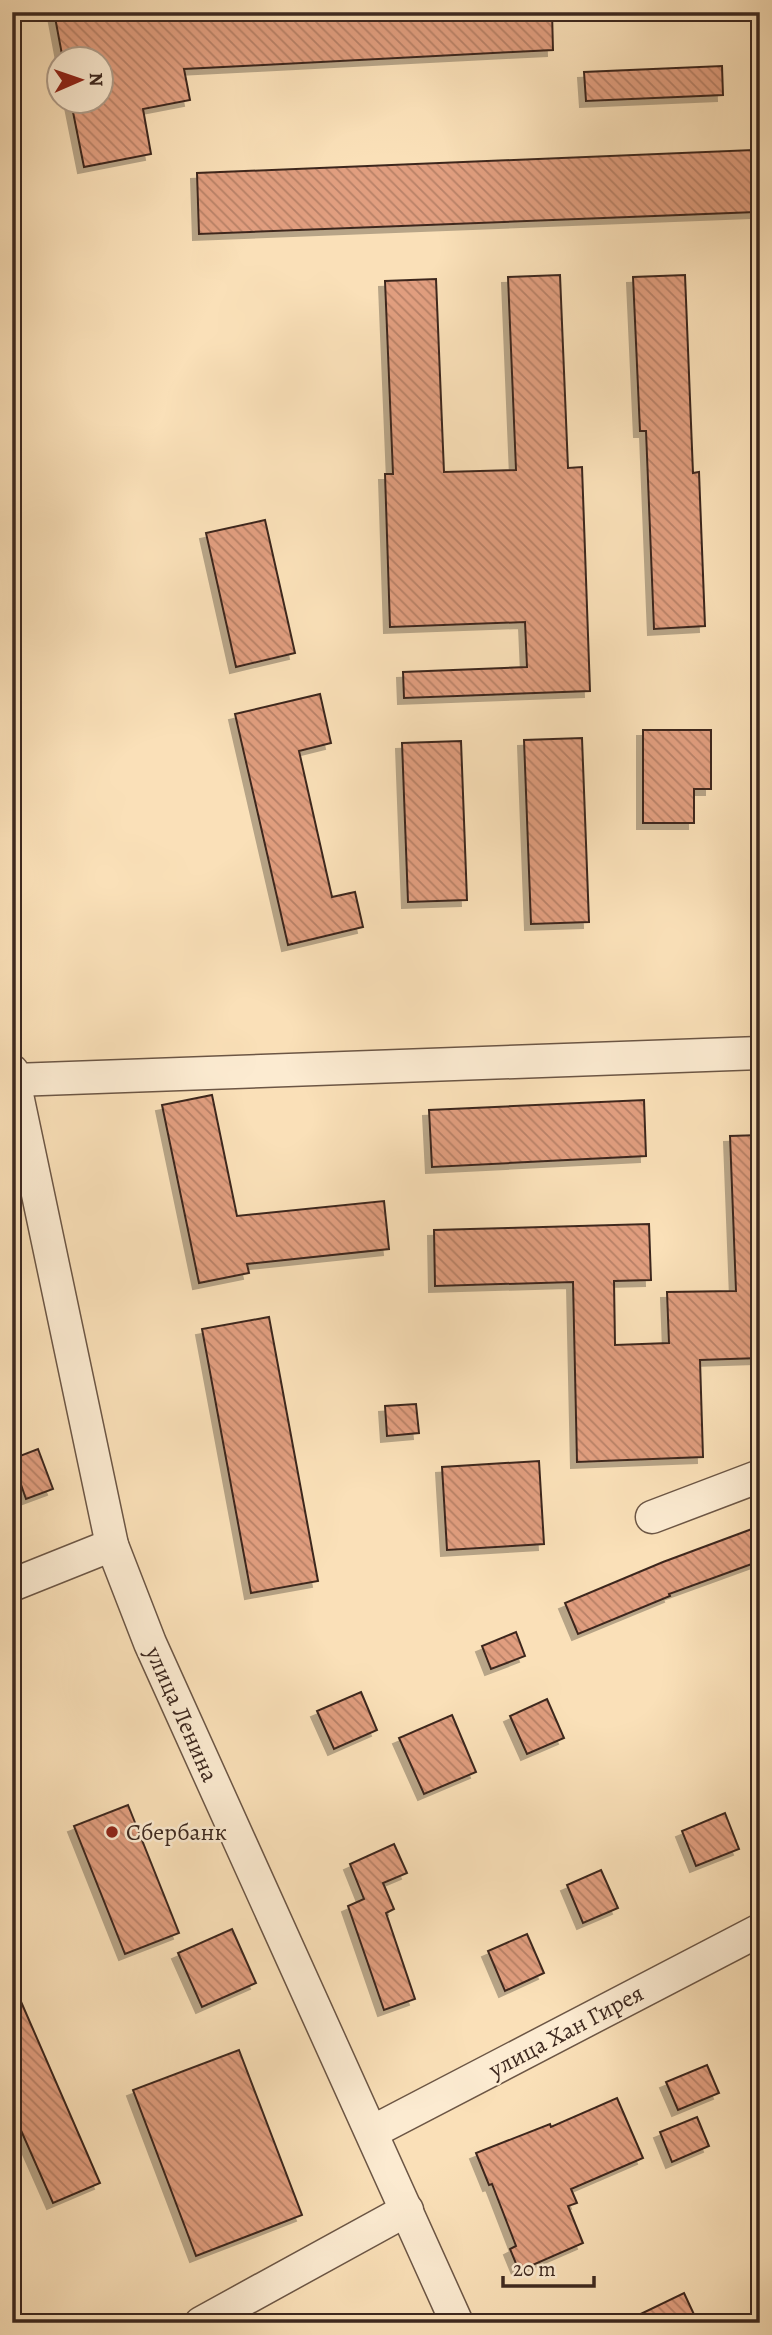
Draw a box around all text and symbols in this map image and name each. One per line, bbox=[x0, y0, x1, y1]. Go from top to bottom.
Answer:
north arrow bbox=[46, 46, 116, 116]
text: N bbox=[83, 72, 109, 87]
street label: улица Ленина bbox=[137, 1640, 226, 1787]
place label: Сбербанк bbox=[126, 1816, 227, 1848]
marker: Сбербанк bbox=[104, 1824, 120, 1840]
street label: улица Хан Гирея bbox=[482, 1977, 649, 2086]
scale bar bbox=[503, 2244, 594, 2288]
text: 20 m bbox=[513, 2255, 556, 2283]

